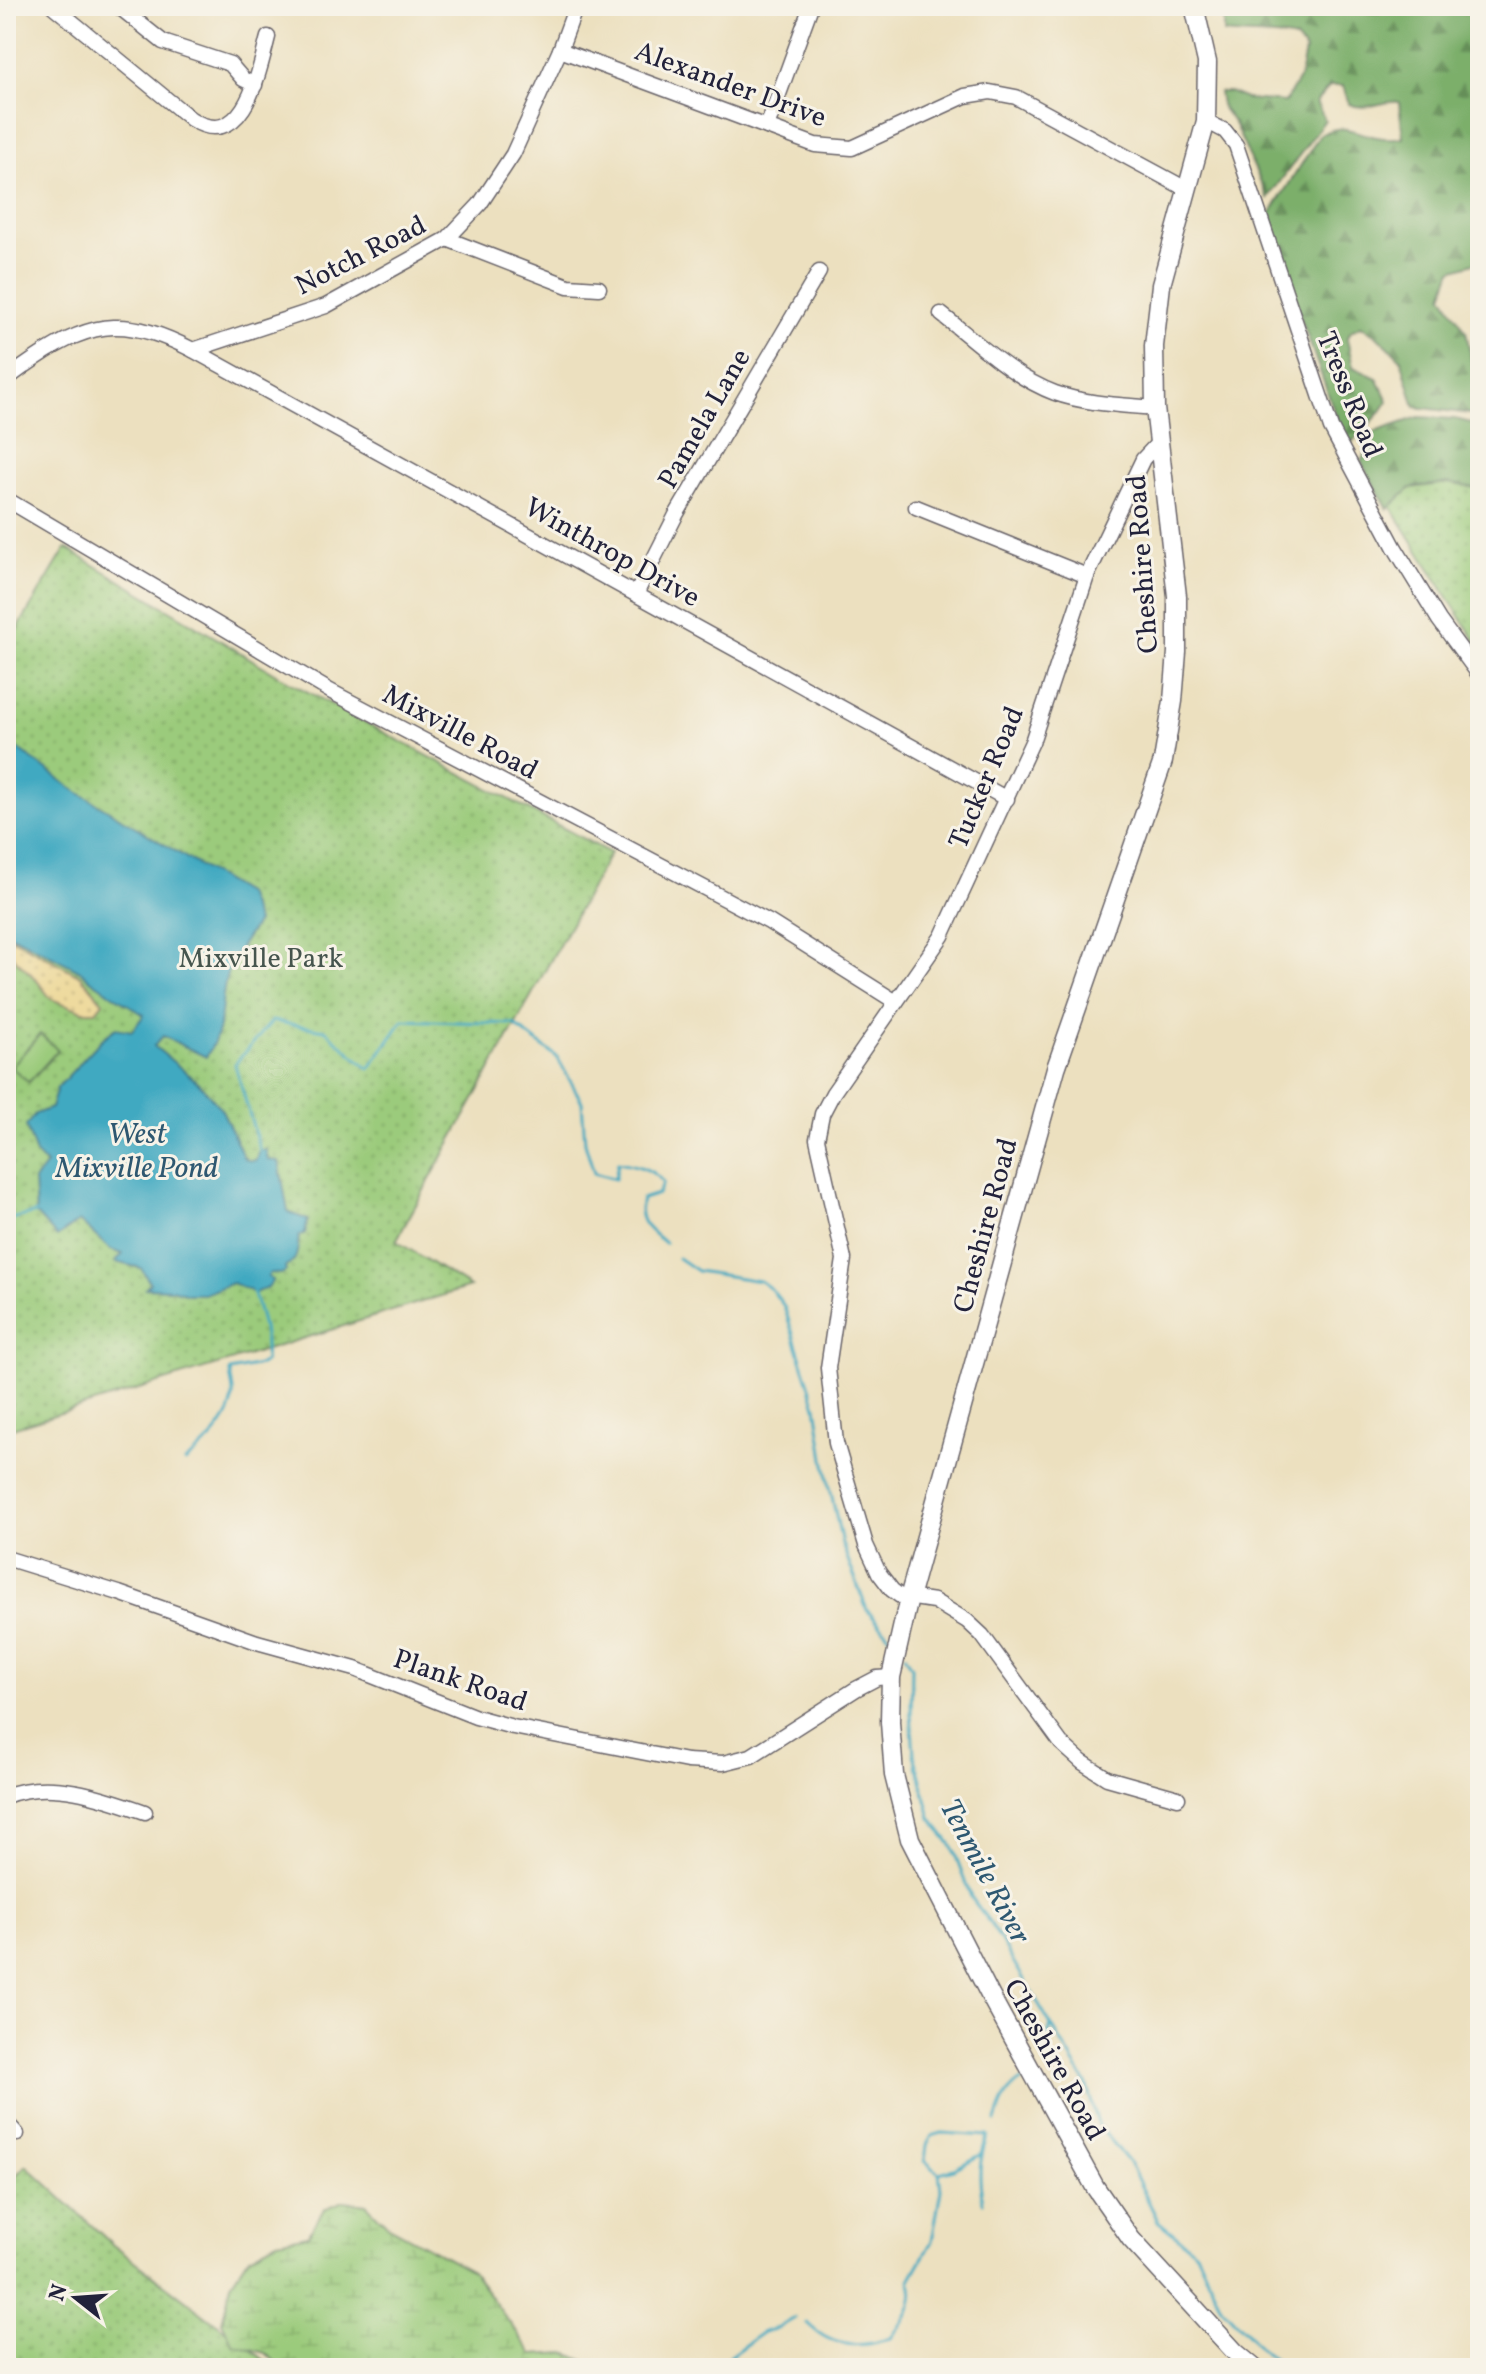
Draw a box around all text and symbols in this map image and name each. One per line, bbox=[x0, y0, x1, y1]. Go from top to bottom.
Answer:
street label: Alexander Drive bbox=[629, 33, 831, 138]
street label: Notch Road bbox=[289, 206, 433, 306]
street label: Tress Road bbox=[1306, 326, 1392, 464]
street label: Pamela Lane bbox=[649, 342, 761, 496]
street label: Cheshire Road bbox=[1118, 473, 1169, 655]
street label: Winthrop Drive bbox=[517, 489, 707, 618]
street label: Mixville Road bbox=[375, 676, 545, 791]
street label: Tucker Road bbox=[940, 701, 1035, 855]
park label: Mixville Park bbox=[178, 940, 344, 979]
water label: West Mixville Pond bbox=[55, 1114, 218, 1190]
street label: Cheshire Road bbox=[944, 1134, 1028, 1317]
street label: Plank Road bbox=[388, 1640, 532, 1722]
water label: Tenmile River bbox=[928, 1792, 1040, 1953]
street label: Cheshire Road bbox=[993, 1972, 1114, 2148]
north arrow bbox=[36, 2258, 116, 2338]
text: N bbox=[42, 2281, 76, 2305]

